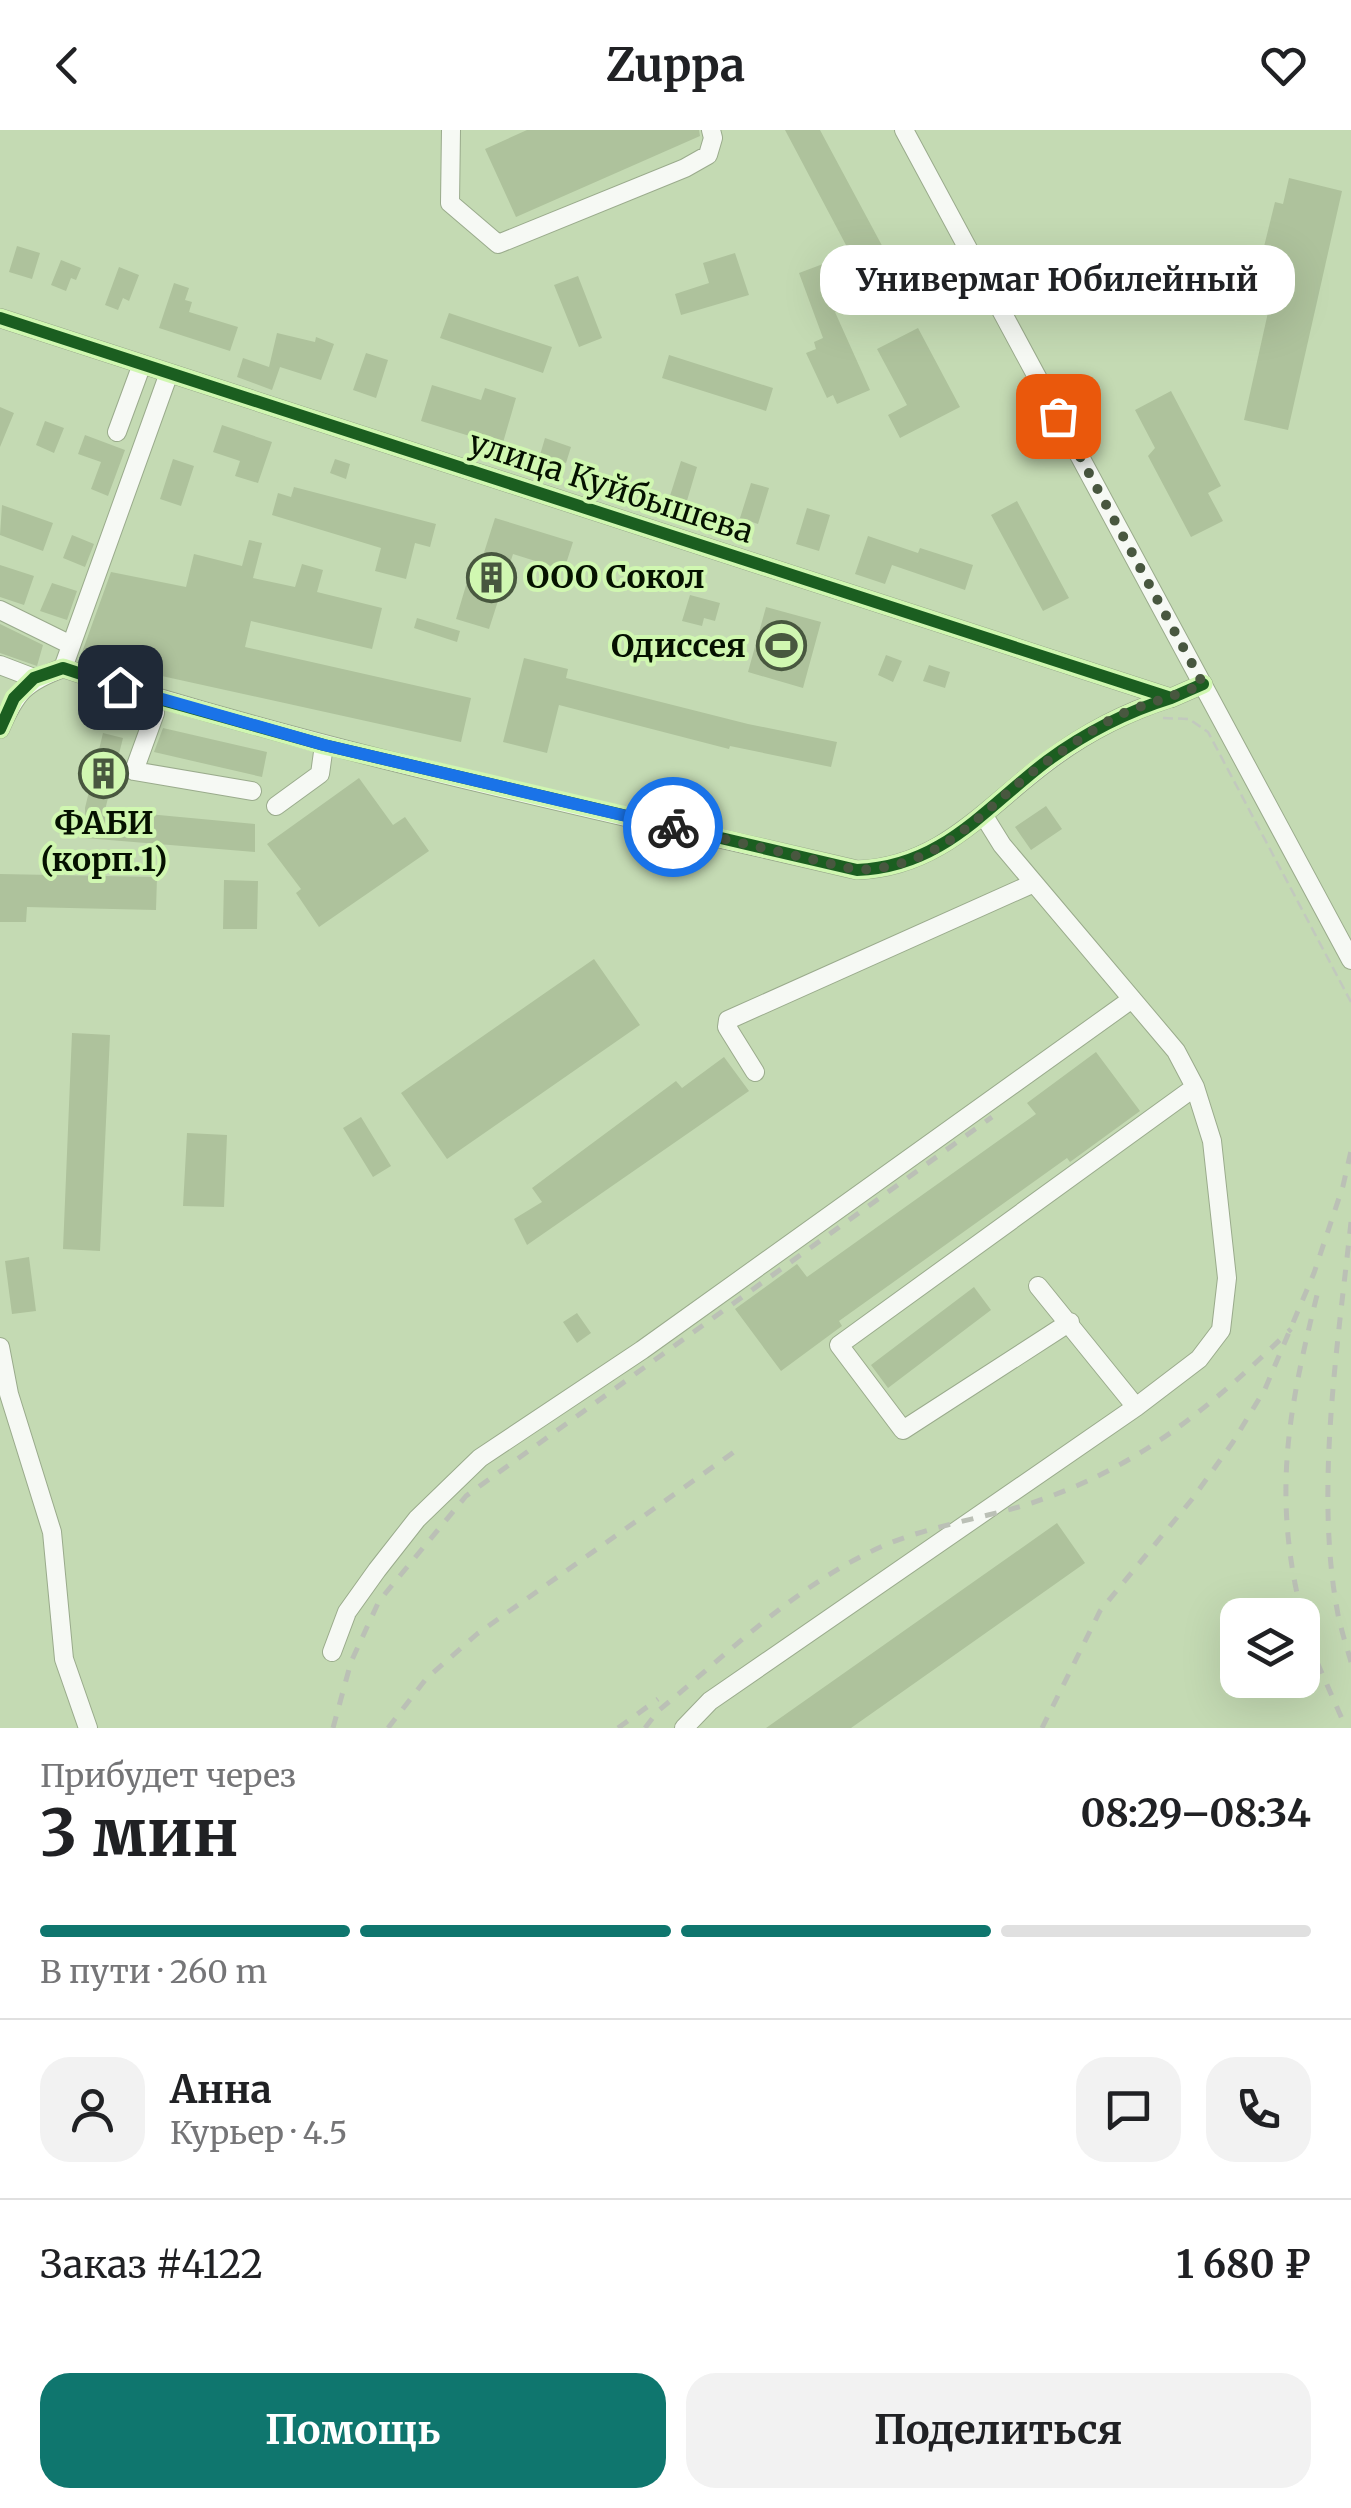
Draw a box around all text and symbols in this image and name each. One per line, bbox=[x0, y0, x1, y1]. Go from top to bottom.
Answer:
text: Zuppa bbox=[606, 37, 745, 93]
icon: back bbox=[40, 38, 95, 93]
icon: heart bbox=[1256, 38, 1311, 93]
callout: Универмаг Юбилейный bbox=[820, 246, 1296, 316]
text: Универмаг Юбилейный bbox=[857, 260, 1258, 300]
pin bbox=[1016, 374, 1101, 459]
icon: bag bbox=[1031, 389, 1086, 444]
street label: улица Куйбышева bbox=[464, 422, 758, 552]
building icon: ООО Сокол bbox=[465, 551, 517, 603]
place label: ООО Сокол bbox=[526, 557, 705, 597]
sports icon: Одиссея bbox=[755, 620, 807, 672]
place label: Одиссея bbox=[611, 626, 746, 666]
pin bbox=[78, 645, 163, 730]
icon: home bbox=[93, 660, 148, 715]
building icon: ФАБИ (корп.1) bbox=[78, 747, 130, 799]
courier bbox=[623, 777, 723, 877]
icon: bike bbox=[646, 800, 701, 855]
place label: ФАБИ (корп.1) bbox=[41, 803, 167, 880]
map controls bbox=[1220, 1598, 1320, 1698]
button: layers bbox=[1220, 1598, 1320, 1698]
text: Прибудет через bbox=[40, 1756, 296, 1796]
text: 08:29–08:34 bbox=[1080, 1790, 1311, 1837]
text: 3 мин bbox=[40, 1792, 239, 1874]
text: В пути · 260 m bbox=[40, 1952, 267, 1992]
button: person bbox=[40, 2057, 145, 2162]
button: chat bbox=[1076, 2057, 1181, 2162]
button: phone bbox=[1206, 2057, 1311, 2162]
text: Анна bbox=[170, 2066, 272, 2113]
text: Курьер · 4.5 bbox=[170, 2113, 347, 2153]
text: Заказ #4122 bbox=[40, 2241, 263, 2288]
text: 1 680 ₽ bbox=[1176, 2241, 1311, 2288]
button: Помощь bbox=[40, 2373, 666, 2488]
button: Поделиться bbox=[686, 2373, 1311, 2488]

